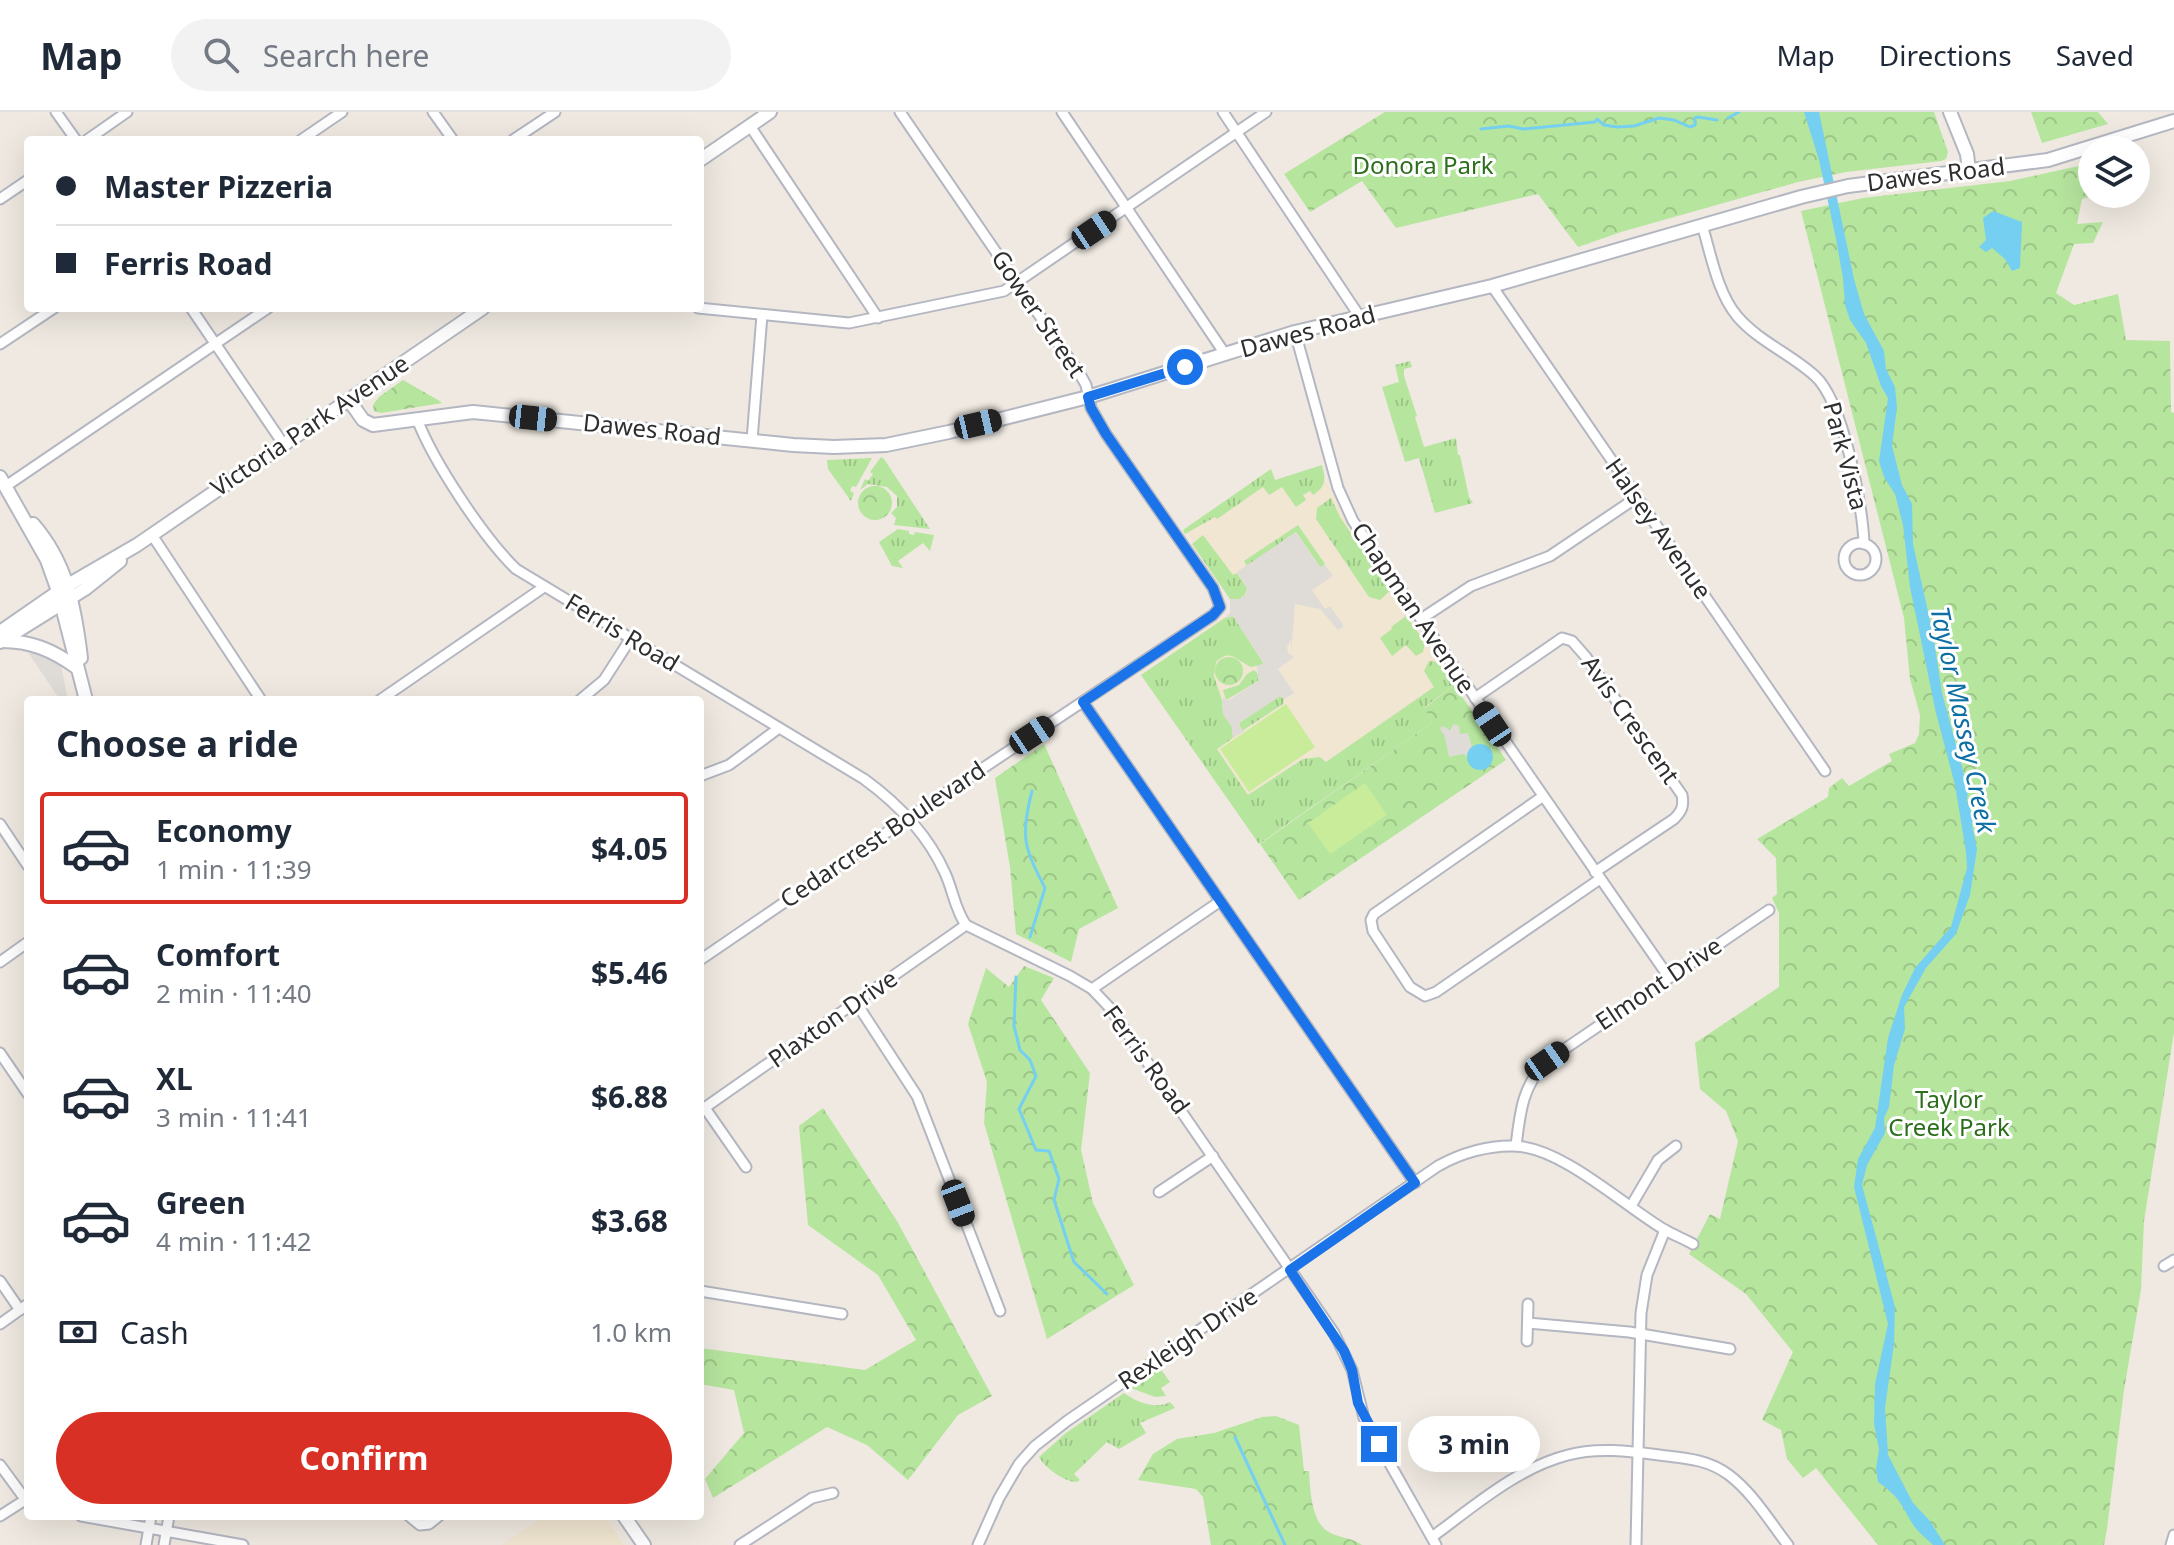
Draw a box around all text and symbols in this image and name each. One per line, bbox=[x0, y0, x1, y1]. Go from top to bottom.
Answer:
search box bbox=[171, 19, 731, 91]
text: Map bbox=[40, 29, 123, 81]
icon: search bbox=[199, 33, 243, 77]
text: Search here bbox=[263, 35, 430, 76]
text: Map bbox=[1776, 36, 1835, 74]
text: Directions bbox=[1879, 36, 2012, 74]
text: Saved bbox=[2056, 36, 2134, 74]
map controls bbox=[2078, 136, 2150, 208]
button: layers bbox=[2078, 136, 2150, 208]
park label: Donora Park bbox=[1352, 148, 1494, 181]
street label: Dawes Road bbox=[1865, 149, 2007, 198]
text: Master Pizzeria bbox=[104, 166, 333, 207]
car bbox=[1067, 207, 1121, 253]
text: Ferris Road bbox=[104, 243, 272, 284]
street label: Gower Street bbox=[984, 243, 1094, 384]
street label: Dawes Road bbox=[1236, 297, 1379, 364]
street label: Victoria Park Avenue bbox=[204, 346, 415, 503]
route start bbox=[1167, 349, 1203, 385]
street label: Park Vista bbox=[1816, 398, 1877, 514]
car bbox=[508, 404, 558, 432]
street label: Dawes Road bbox=[581, 405, 723, 452]
car bbox=[952, 407, 1004, 441]
street label: Halsey Avenue bbox=[1598, 451, 1720, 605]
street label: Chapman Avenue bbox=[1345, 515, 1484, 699]
street label: Ferris Road bbox=[560, 585, 686, 679]
water label: Taylor Massey Creek bbox=[1922, 603, 2006, 837]
street label: Avis Crescent bbox=[1575, 648, 1688, 790]
car bbox=[1469, 697, 1515, 751]
car bbox=[1005, 712, 1059, 758]
text: Choose a ride bbox=[56, 719, 298, 768]
street label: Cedarcrest Boulevard bbox=[773, 753, 991, 915]
text: Economy bbox=[156, 810, 292, 851]
icon: car bbox=[60, 812, 132, 884]
text: $4.05 bbox=[591, 828, 668, 869]
text: 1 min · 11:39 bbox=[156, 851, 312, 887]
street label: Elmont Drive bbox=[1589, 928, 1728, 1037]
text: Comfort bbox=[156, 934, 280, 975]
icon: car bbox=[60, 936, 132, 1008]
text: $5.46 bbox=[591, 952, 668, 993]
street label: Plaxton Drive bbox=[761, 961, 903, 1074]
text: 2 min · 11:40 bbox=[156, 975, 312, 1011]
street label: Ferris Road bbox=[1096, 998, 1198, 1120]
car bbox=[1520, 1037, 1574, 1085]
text: XL bbox=[156, 1058, 193, 1099]
icon: car bbox=[60, 1060, 132, 1132]
text: $6.88 bbox=[591, 1076, 668, 1117]
park label: Taylor Creek Park bbox=[1888, 1082, 2010, 1143]
text: 3 min · 11:41 bbox=[156, 1099, 312, 1135]
car bbox=[938, 1176, 978, 1230]
text: Green bbox=[156, 1182, 246, 1223]
icon: car bbox=[60, 1184, 132, 1256]
text: $3.68 bbox=[591, 1200, 668, 1241]
text: 4 min · 11:42 bbox=[156, 1223, 312, 1259]
street label: Rexleigh Drive bbox=[1111, 1279, 1263, 1397]
icon: cash bbox=[56, 1310, 100, 1354]
text: Cash bbox=[120, 1312, 189, 1353]
text: 1.0 km bbox=[590, 1314, 672, 1350]
button: Confirm bbox=[56, 1412, 672, 1504]
callout: 3 min bbox=[1407, 1416, 1539, 1472]
route end bbox=[1361, 1426, 1397, 1462]
text: 3 min bbox=[1438, 1426, 1510, 1462]

